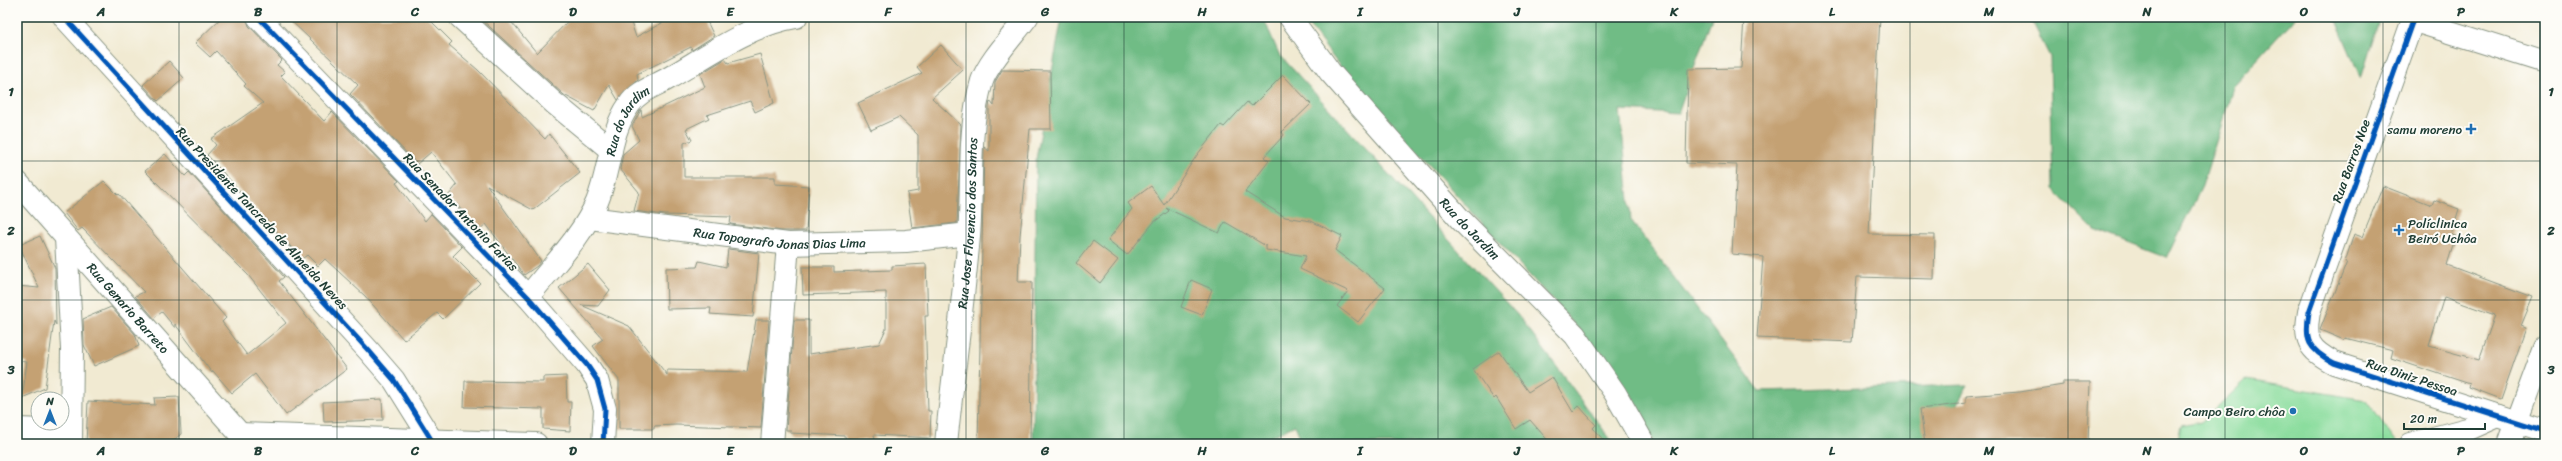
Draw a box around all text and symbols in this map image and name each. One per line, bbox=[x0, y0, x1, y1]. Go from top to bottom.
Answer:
text: A bbox=[96, 0, 105, 23]
text: B bbox=[254, 0, 263, 23]
text: C bbox=[410, 0, 420, 23]
text: D bbox=[569, 0, 577, 23]
text: E bbox=[726, 0, 735, 23]
text: F bbox=[883, 0, 892, 23]
text: G bbox=[1040, 0, 1050, 23]
text: H bbox=[1196, 0, 1207, 23]
text: I bbox=[1356, 0, 1364, 23]
text: J bbox=[1513, 0, 1521, 23]
text: K bbox=[1669, 0, 1679, 23]
text: L bbox=[1829, 0, 1836, 23]
text: M bbox=[1983, 0, 1995, 23]
text: N bbox=[2141, 0, 2152, 23]
text: O bbox=[2299, 0, 2309, 23]
text: P bbox=[2457, 0, 2465, 23]
street label: Rua do Jardim bbox=[598, 79, 654, 158]
text: 1 bbox=[8, 80, 14, 103]
text: 1 bbox=[2548, 80, 2554, 103]
street label: Rua Barros Noe bbox=[2325, 116, 2377, 206]
place label: samu moreno bbox=[2386, 118, 2462, 141]
street label: Rua Presidente Tancredo de Almeida Neves bbox=[170, 121, 354, 315]
marker: samu moreno bbox=[2465, 123, 2477, 135]
street label: Rua Jose Florencio dos Santos bbox=[950, 136, 984, 310]
street label: Rua Senador Antonio Farias bbox=[398, 147, 524, 277]
street label: Rua do Jardim bbox=[1434, 192, 1506, 265]
place label: Políclinica Beiró Uchôa bbox=[2408, 212, 2477, 250]
text: 2 bbox=[6, 219, 15, 242]
text: 2 bbox=[2546, 219, 2555, 242]
street label: Rua Topografo Jonas Dias Lima bbox=[692, 220, 866, 256]
marker: Políclinica Beiró Uchôa bbox=[2393, 224, 2405, 236]
street label: Rua Genario Barreto bbox=[81, 257, 176, 359]
street label: Rua Diniz Pessoa bbox=[2363, 351, 2461, 403]
text: 3 bbox=[6, 358, 15, 381]
text: 3 bbox=[2546, 358, 2555, 381]
north arrow bbox=[30, 391, 70, 431]
text: N bbox=[45, 392, 54, 411]
place label: Campo Beiro chôa bbox=[2184, 400, 2285, 423]
scale bar bbox=[2404, 405, 2485, 431]
marker: Campo Beiro chôa bbox=[2288, 406, 2298, 416]
text: 20 m bbox=[2410, 408, 2437, 430]
text: A bbox=[96, 439, 105, 461]
text: B bbox=[254, 439, 263, 461]
text: C bbox=[410, 439, 420, 461]
text: D bbox=[569, 439, 577, 461]
text: E bbox=[726, 439, 735, 461]
text: F bbox=[883, 439, 892, 461]
text: G bbox=[1040, 439, 1050, 461]
text: H bbox=[1196, 439, 1207, 461]
text: I bbox=[1356, 439, 1364, 461]
text: J bbox=[1513, 439, 1521, 461]
text: K bbox=[1669, 439, 1679, 461]
text: L bbox=[1829, 439, 1836, 461]
text: M bbox=[1983, 439, 1995, 461]
text: N bbox=[2141, 439, 2152, 461]
text: O bbox=[2299, 439, 2309, 461]
text: P bbox=[2457, 439, 2465, 461]

